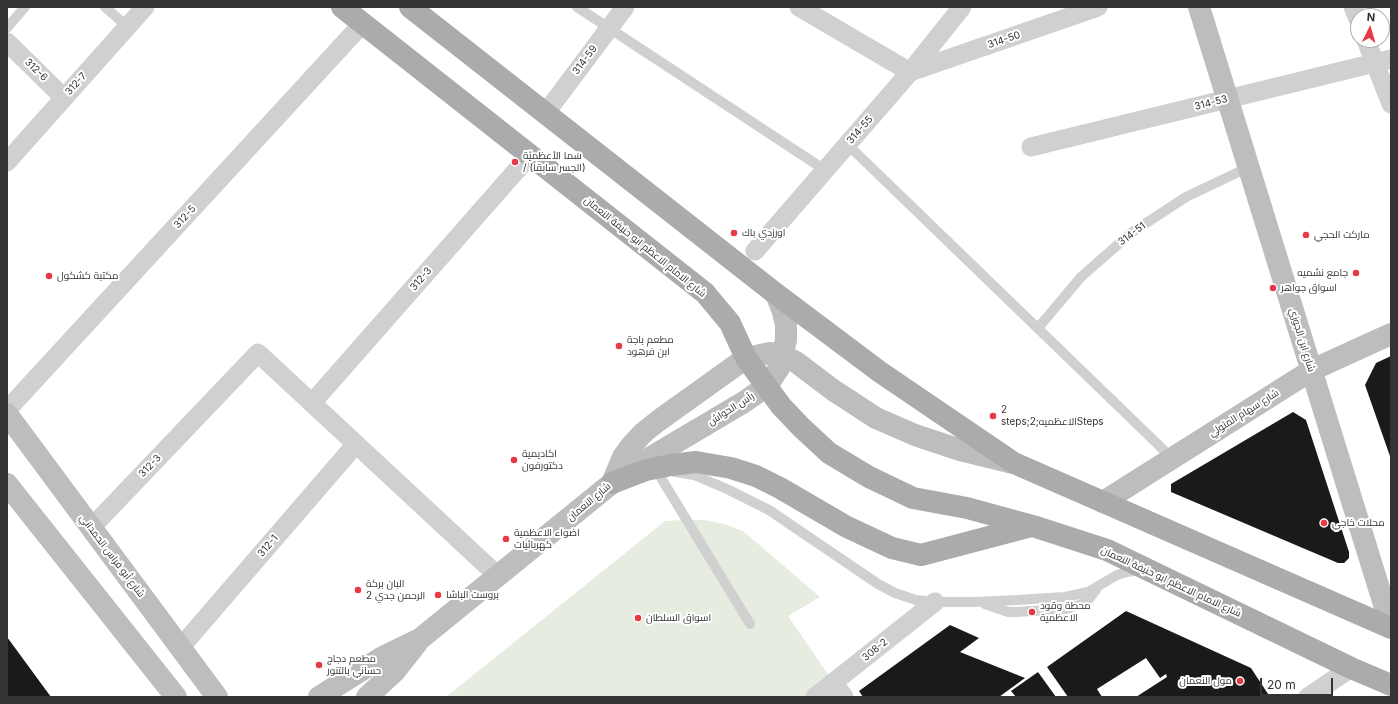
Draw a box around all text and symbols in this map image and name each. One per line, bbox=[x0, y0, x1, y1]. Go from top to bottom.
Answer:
north arrow bbox=[1350, 8, 1390, 48]
text: N bbox=[1366, 10, 1376, 24]
street label: 314-50 bbox=[986, 29, 1022, 51]
street label: 314-59 bbox=[570, 43, 600, 77]
street label: 312-6 bbox=[22, 56, 50, 84]
street label: 312-7 bbox=[63, 70, 89, 98]
street label: 314-53 bbox=[1193, 93, 1229, 113]
street label: 314-55 bbox=[844, 113, 876, 147]
place label: سَما الأعظميّة / (الجسر سابقاً) bbox=[523, 150, 586, 174]
marker: سَما الأعظميّة / (الجسر سابقاً) bbox=[510, 157, 520, 167]
street label: شارع الامام الاعظم ابو حنيفة النعمان bbox=[582, 194, 708, 300]
street label: 312-5 bbox=[171, 203, 199, 231]
street label: 314-51 bbox=[1116, 220, 1148, 248]
place label: اورزدي باك bbox=[742, 227, 785, 239]
marker: اورزدي باك bbox=[729, 228, 739, 238]
place label: ماركت الحجي bbox=[1314, 229, 1370, 241]
marker: ماركت الحجي bbox=[1301, 230, 1311, 240]
street label: 312-3 bbox=[408, 265, 434, 293]
place label: جامع نشميه bbox=[1297, 267, 1348, 279]
marker: جامع نشميه bbox=[1351, 268, 1361, 278]
place label: مكتبة كشكول bbox=[57, 270, 118, 282]
marker: مكتبة كشكول bbox=[44, 271, 54, 281]
place label: اسواق جواهر bbox=[1281, 282, 1337, 294]
marker: اسواق جواهر bbox=[1268, 283, 1278, 293]
street label: شارع ابن الجوزي bbox=[1287, 307, 1317, 373]
place label: مطعم باجة ابن فرهود bbox=[627, 334, 674, 358]
marker: مطعم باجة ابن فرهود bbox=[614, 341, 624, 351]
street label: شارع سهام المتولي bbox=[1207, 387, 1281, 439]
street label: رآس الحواش bbox=[706, 390, 756, 428]
place label: 2 steps;الاعظميه;2Steps bbox=[1001, 404, 1104, 428]
marker: 2 steps;الاعظميه;2Steps bbox=[988, 411, 998, 421]
place label: اكاديمية دكتورفون bbox=[522, 448, 563, 472]
street label: 312-3 bbox=[136, 452, 164, 480]
marker: اكاديمية دكتورفون bbox=[509, 455, 519, 465]
street label: شارع النعمان bbox=[565, 480, 613, 524]
street label: شارع أبو فراس الحمداني bbox=[77, 512, 147, 600]
place label: محلات خاجي bbox=[1332, 517, 1385, 529]
marker: محلات خاجي bbox=[1319, 518, 1329, 528]
place label: اضواء الاعظمية كهربائيات bbox=[514, 527, 580, 550]
street label: 312-1 bbox=[255, 533, 281, 559]
marker: اضواء الاعظمية كهربائيات bbox=[501, 534, 511, 544]
street label: شارع الامام الاعظم ابو حنيفة النعمان bbox=[1099, 544, 1243, 620]
place label: البان بركة الرحمن جدي 2 bbox=[366, 578, 425, 602]
marker: البان بركة الرحمن جدي 2 bbox=[353, 585, 363, 595]
place label: بروست الباشا bbox=[446, 589, 499, 601]
marker: بروست الباشا bbox=[433, 590, 443, 600]
place label: محطة وقود الاعظمية bbox=[1040, 600, 1091, 624]
marker: محطة وقود الاعظمية bbox=[1027, 607, 1037, 617]
place label: اسواق السلطان bbox=[646, 612, 711, 624]
marker: اسواق السلطان bbox=[633, 613, 643, 623]
street label: 308-2 bbox=[860, 636, 890, 664]
place label: مطعم دجاج حساني بالتنور bbox=[327, 653, 381, 676]
marker: مطعم دجاج حساني بالتنور bbox=[314, 660, 324, 670]
scale bar bbox=[1262, 670, 1335, 696]
place label: مول النعمان bbox=[1179, 675, 1232, 687]
marker: مول النعمان bbox=[1235, 676, 1245, 686]
text: 20 m bbox=[1267, 677, 1296, 692]

